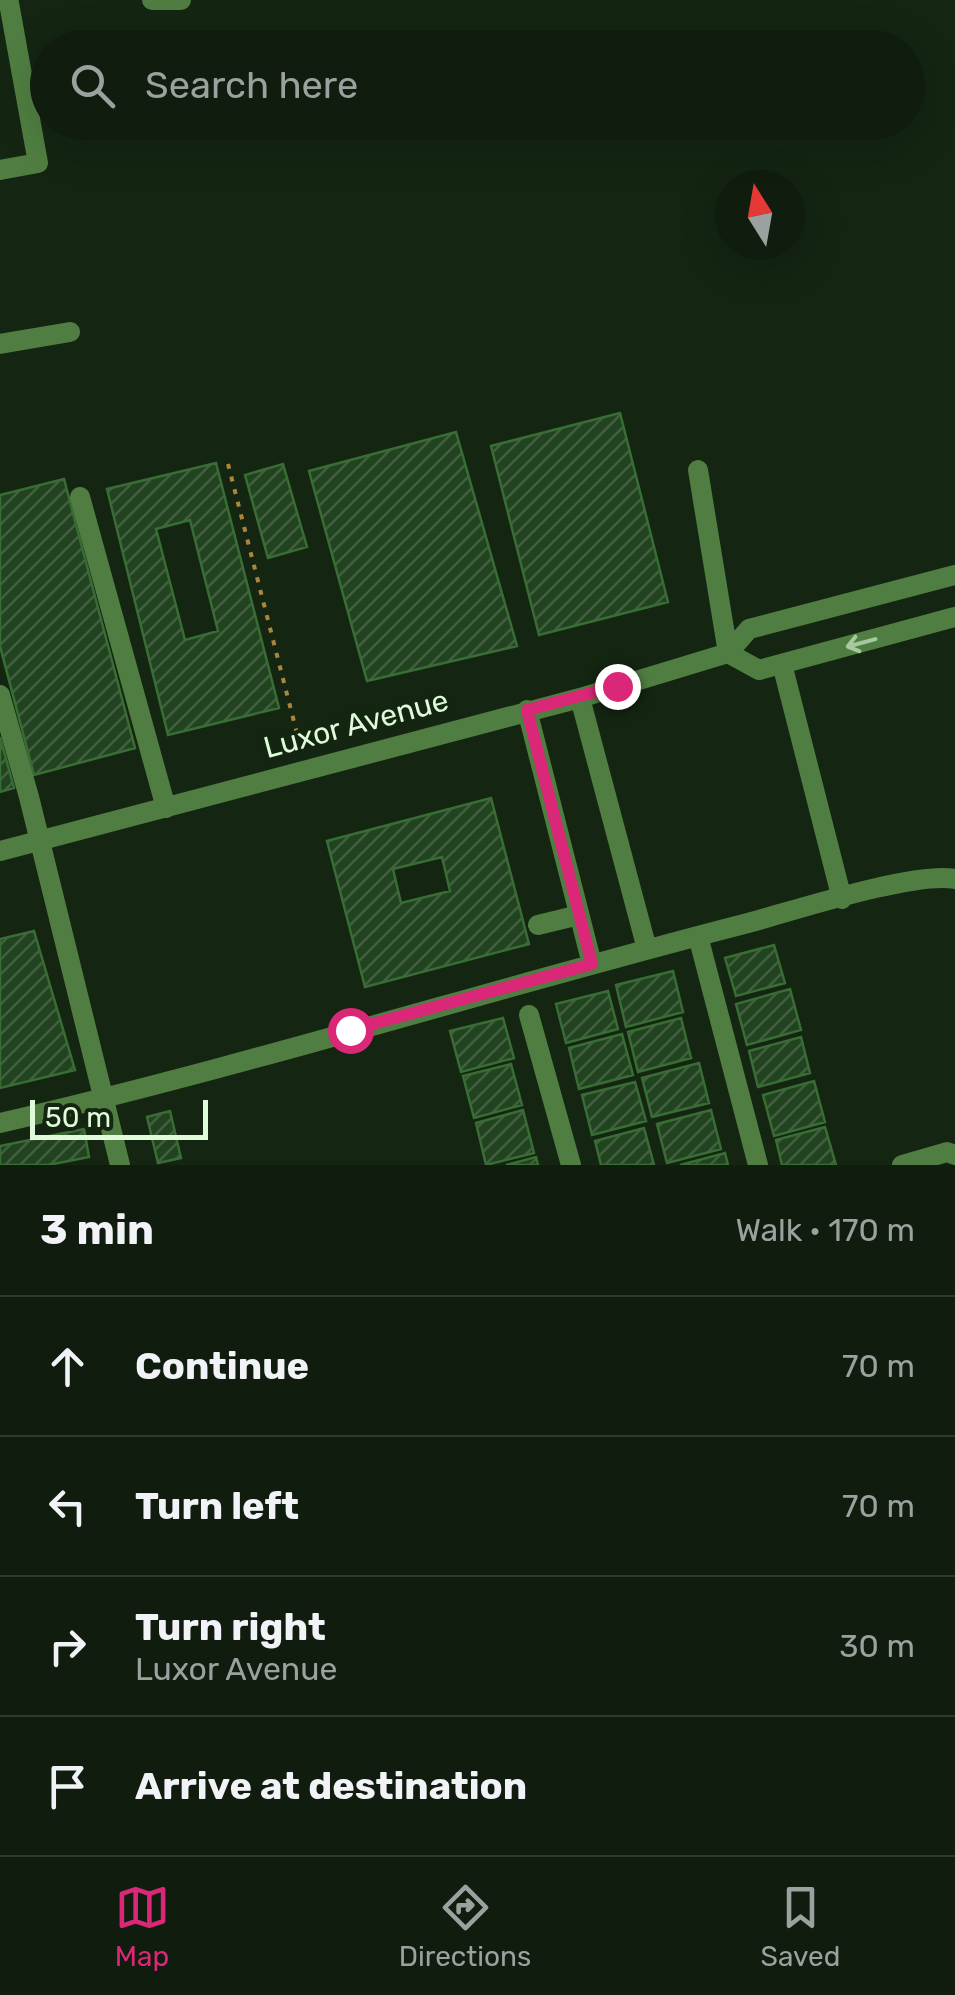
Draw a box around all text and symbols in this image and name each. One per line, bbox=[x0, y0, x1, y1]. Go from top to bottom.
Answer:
search box bbox=[30, 30, 925, 140]
icon: search bbox=[65, 58, 120, 113]
text: Search here bbox=[145, 62, 358, 108]
north arrow bbox=[715, 170, 805, 260]
one-way arrow bbox=[846, 634, 877, 653]
route end bbox=[595, 664, 641, 710]
street label: Luxor Avenue bbox=[260, 682, 452, 766]
route start bbox=[328, 1008, 374, 1054]
scale bar bbox=[30, 1095, 208, 1140]
text: 50 m bbox=[45, 1101, 111, 1134]
text: 3 min bbox=[40, 1205, 154, 1255]
text: Walk · 170 m bbox=[735, 1211, 915, 1249]
icon: ahead bbox=[40, 1339, 95, 1394]
text: Continue bbox=[135, 1343, 309, 1389]
text: 70 m bbox=[842, 1347, 915, 1385]
icon: left bbox=[40, 1479, 95, 1534]
text: Turn left bbox=[135, 1483, 299, 1529]
text: 70 m bbox=[842, 1487, 915, 1525]
text: Turn right bbox=[135, 1604, 326, 1650]
icon: right bbox=[40, 1619, 95, 1674]
text: 30 m bbox=[839, 1627, 915, 1665]
text: Luxor Avenue bbox=[135, 1650, 337, 1688]
icon: arrive bbox=[40, 1759, 95, 1814]
text: Arrive at destination bbox=[135, 1763, 527, 1809]
tab: Map bbox=[115, 1880, 170, 1973]
tab: Directions bbox=[399, 1880, 531, 1973]
tab: Saved bbox=[760, 1880, 840, 1973]

